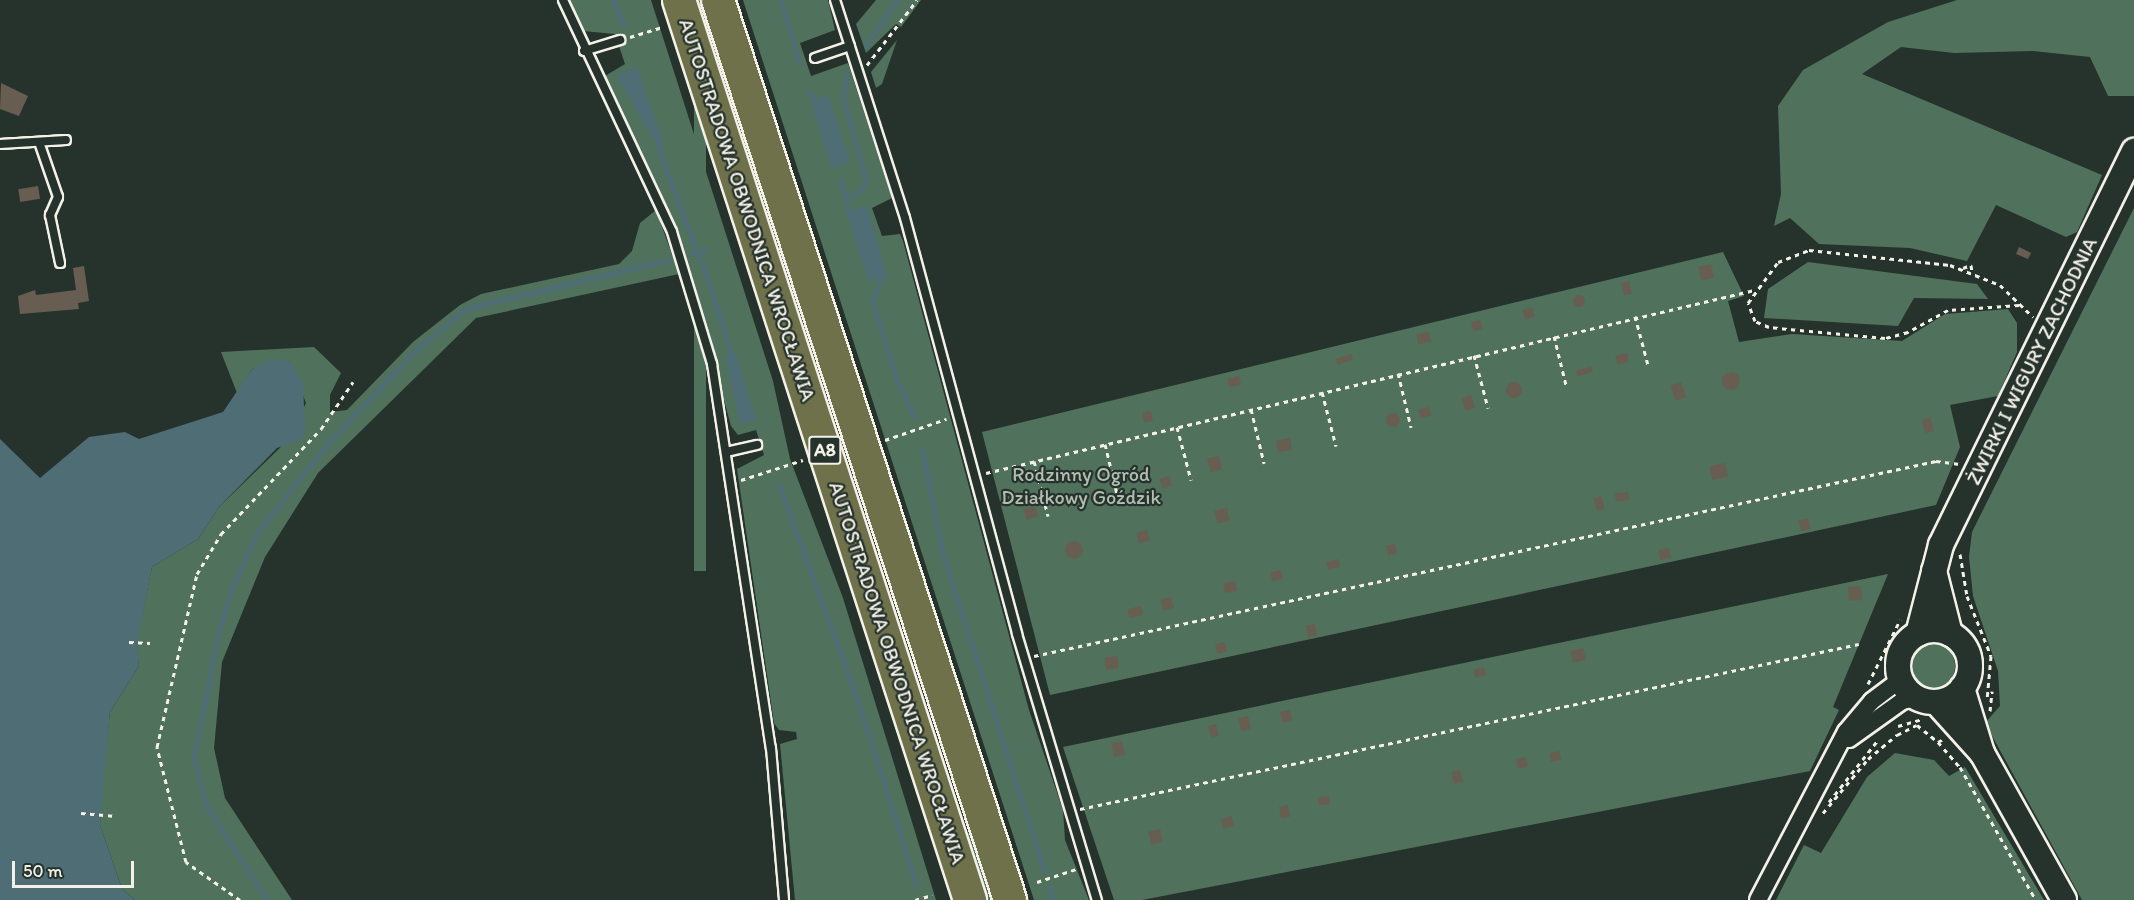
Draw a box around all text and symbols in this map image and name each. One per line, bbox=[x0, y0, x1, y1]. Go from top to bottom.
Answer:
street label: AUTOSTRADOWA OBWODNICA WROCŁAWIA bbox=[674, 15, 820, 405]
street label: ŻWIRKI I WIGURY ZACHODNIA bbox=[1961, 232, 2103, 490]
road number: A8 bbox=[807, 435, 843, 465]
park label: Rodzinny Ogród Działkowy Goździk bbox=[1001, 462, 1161, 509]
street label: AUTOSTRADOWA OBWODNICA WROCŁAWIA bbox=[824, 478, 970, 868]
scale bar bbox=[15, 849, 136, 887]
text: 50 m bbox=[23, 860, 63, 882]

